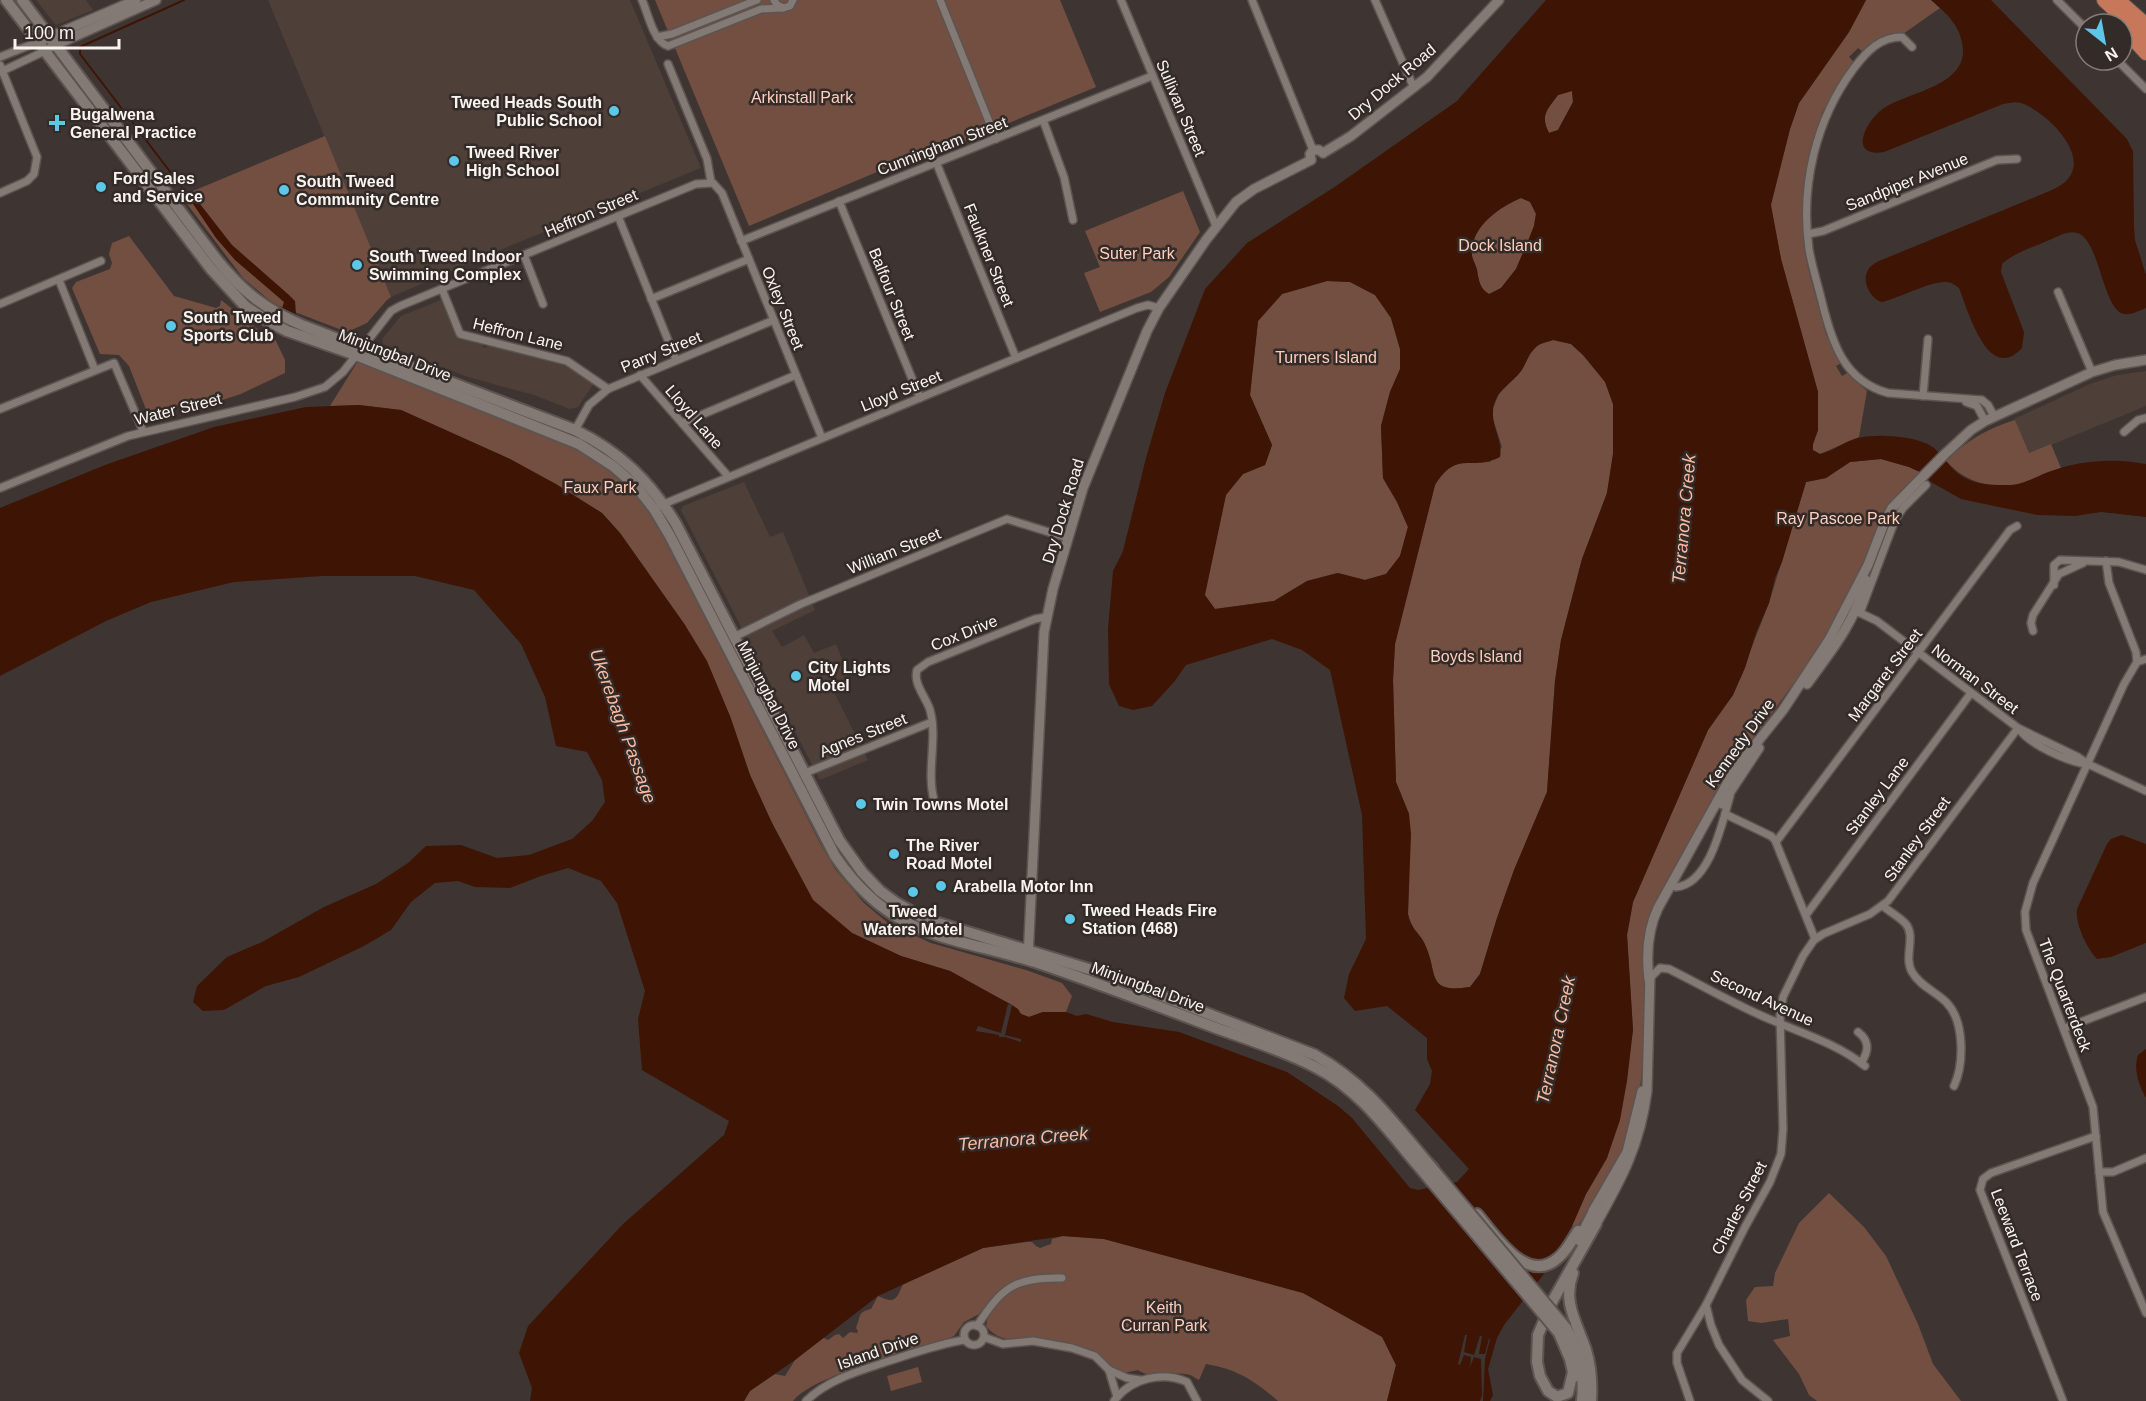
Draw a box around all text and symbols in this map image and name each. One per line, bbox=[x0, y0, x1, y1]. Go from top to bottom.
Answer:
scale bar bbox=[15, 12, 118, 50]
north arrow bbox=[2074, 12, 2134, 72]
text: 100 m bbox=[24, 23, 74, 43]
street label: Dry Dock Road bbox=[1345, 41, 1439, 123]
text: N bbox=[2102, 44, 2121, 65]
street label: Sullivan Street bbox=[1153, 57, 1209, 159]
park label: Arkinstall Park bbox=[751, 89, 854, 106]
place label: Tweed Heads South Public School bbox=[451, 94, 602, 129]
marker: Tweed Heads South Public School bbox=[607, 104, 621, 118]
place label: Bugalwena General Practice bbox=[70, 106, 196, 141]
street label: Cunningham Street bbox=[875, 113, 1010, 179]
marker: Bugalwena General Practice bbox=[48, 114, 66, 132]
place label: Tweed River High School bbox=[466, 144, 559, 179]
street label: Sandpiper Avenue bbox=[1843, 150, 1971, 214]
marker: Tweed River High School bbox=[447, 154, 461, 168]
place label: Ford Sales and Service bbox=[113, 170, 203, 205]
place label: South Tweed Community Centre bbox=[296, 173, 439, 208]
marker: Ford Sales and Service bbox=[94, 180, 108, 194]
marker: South Tweed Community Centre bbox=[277, 183, 291, 197]
street label: Heffron Street bbox=[542, 186, 641, 240]
street label: Faulkner Street bbox=[961, 201, 1018, 309]
park label: Dock Island bbox=[1458, 237, 1542, 254]
street label: Balfour Street bbox=[866, 245, 918, 343]
park label: Suter Park bbox=[1099, 245, 1176, 262]
place label: South Tweed Indoor Swimming Complex bbox=[369, 248, 522, 283]
marker: South Tweed Indoor Swimming Complex bbox=[350, 258, 364, 272]
street label: Oxley Street bbox=[759, 264, 808, 353]
place label: South Tweed Sports Club bbox=[183, 309, 281, 344]
street label: Heffron Lane bbox=[471, 315, 565, 353]
marker: South Tweed Sports Club bbox=[164, 319, 178, 333]
street label: Minjungbal Drive bbox=[336, 326, 454, 384]
street label: Parry Street bbox=[618, 328, 704, 376]
park label: Turners Island bbox=[1275, 349, 1377, 366]
street label: Lloyd Street bbox=[858, 367, 944, 415]
street label: Lloyd Lane bbox=[662, 382, 726, 452]
street label: Water Street bbox=[133, 390, 224, 428]
water label: Terranora Creek bbox=[1668, 452, 1700, 585]
street label: Dry Dock Road bbox=[1039, 457, 1087, 565]
park label: Faux Park bbox=[564, 479, 637, 496]
park label: Ray Pascoe Park bbox=[1776, 510, 1901, 527]
street label: William Street bbox=[845, 524, 943, 577]
street label: Cox Drive bbox=[928, 612, 1000, 654]
street label: Margaret Street bbox=[1845, 625, 1926, 725]
street label: Minjungbal Drive bbox=[734, 638, 804, 752]
street label: Norman Street bbox=[1928, 641, 2022, 717]
water label: Ukerebagh Passage bbox=[586, 646, 660, 806]
park label: Boyds Island bbox=[1430, 648, 1522, 665]
place label: City Lights Motel bbox=[808, 659, 891, 694]
marker: City Lights Motel bbox=[789, 669, 803, 683]
street label: Kennedy Drive bbox=[1702, 695, 1778, 790]
street label: Agnes Street bbox=[817, 710, 910, 760]
street label: Stanley Lane bbox=[1842, 754, 1912, 838]
street label: Stanley Street bbox=[1881, 793, 1954, 885]
place label: Twin Towns Motel bbox=[873, 796, 1008, 813]
marker: Twin Towns Motel bbox=[854, 797, 868, 811]
place label: The River Road Motel bbox=[906, 837, 992, 872]
marker: The River Road Motel bbox=[887, 847, 901, 861]
place label: Arabella Motor Inn bbox=[953, 878, 1093, 895]
marker: Arabella Motor Inn bbox=[934, 879, 948, 893]
marker: Tweed Waters Motel bbox=[906, 885, 920, 899]
place label: Tweed Heads Fire Station (468) bbox=[1082, 902, 1217, 937]
place label: Tweed Waters Motel bbox=[864, 903, 962, 938]
marker: Tweed Heads Fire Station (468) bbox=[1063, 912, 1077, 926]
street label: The Quarterdeck bbox=[2036, 936, 2095, 1055]
street label: Minjungbal Drive bbox=[1089, 959, 1207, 1015]
street label: Second Avenue bbox=[1708, 967, 1816, 1029]
water label: Terranora Creek bbox=[1533, 973, 1580, 1106]
water label: Terranora Creek bbox=[957, 1123, 1090, 1155]
street label: Charles Street bbox=[1708, 1158, 1770, 1257]
street label: Leeward Terrace bbox=[1988, 1186, 2046, 1304]
park label: Keith Curran Park bbox=[1121, 1299, 1208, 1334]
street label: Island Drive bbox=[835, 1329, 921, 1373]

